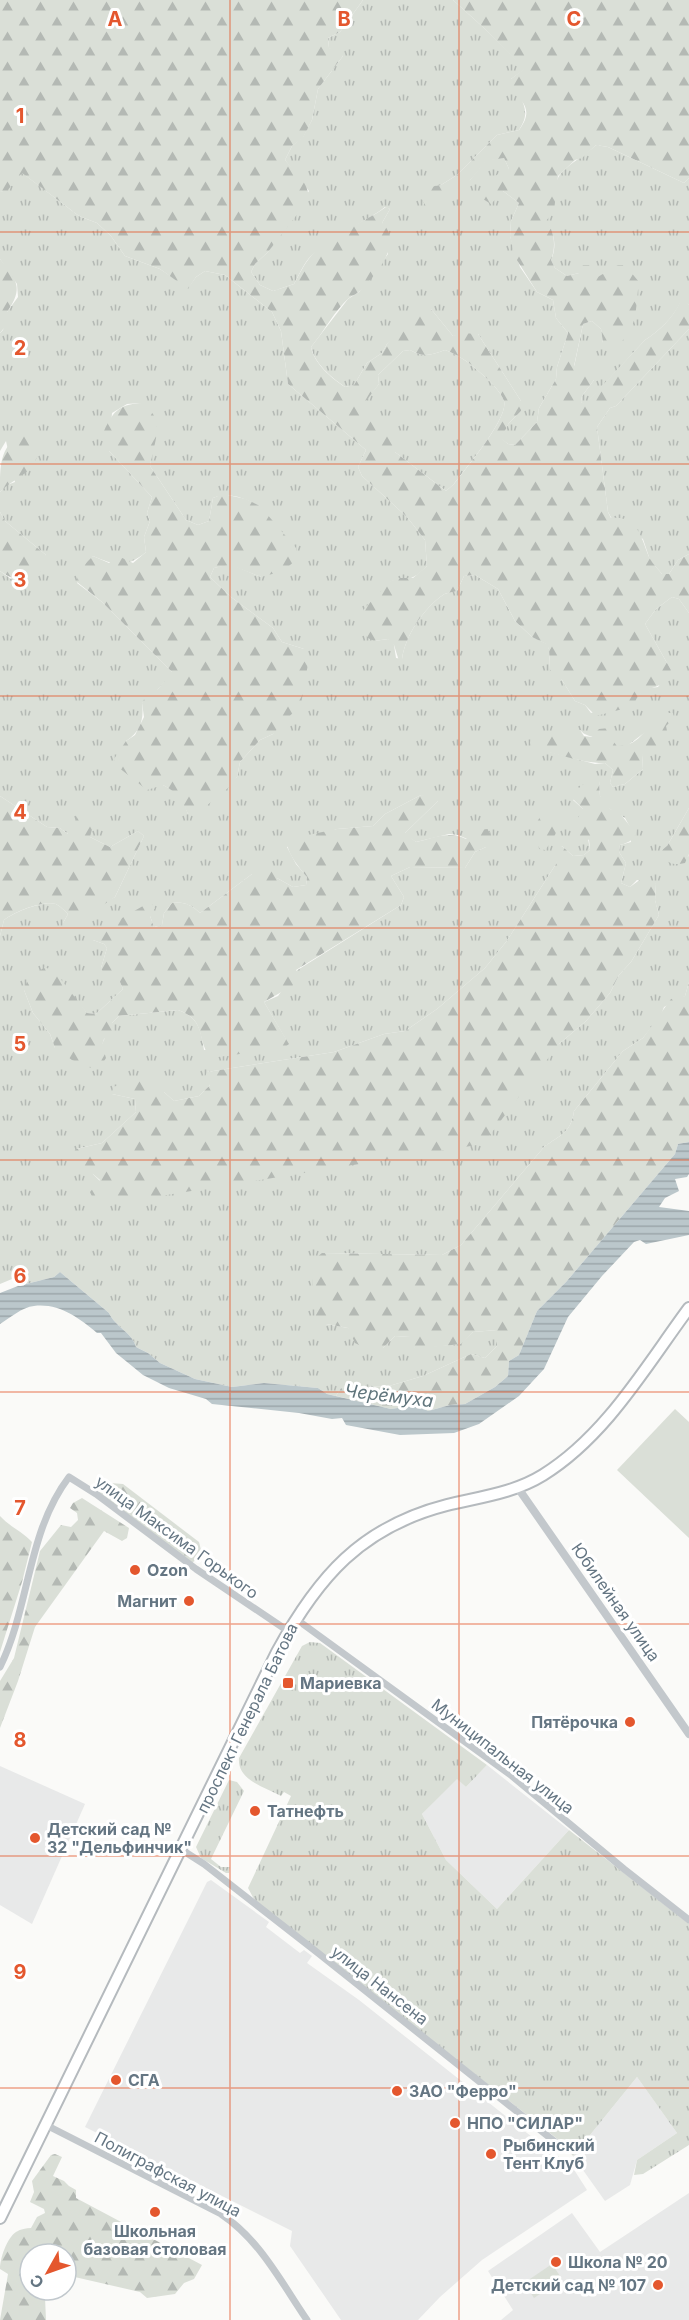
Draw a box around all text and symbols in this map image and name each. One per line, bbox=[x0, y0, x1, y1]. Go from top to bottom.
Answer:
text: A bbox=[108, 7, 123, 31]
text: B bbox=[337, 7, 351, 31]
text: C bbox=[567, 7, 581, 31]
text: 1 bbox=[16, 104, 24, 128]
text: 2 bbox=[14, 336, 26, 360]
text: 3 bbox=[14, 568, 26, 592]
text: 4 bbox=[13, 800, 27, 824]
text: 5 bbox=[14, 1032, 26, 1056]
text: 6 bbox=[14, 1264, 27, 1288]
water label: Черёмуха bbox=[344, 1380, 434, 1411]
street label: улица Максима Горького bbox=[92, 1471, 262, 1603]
text: 7 bbox=[14, 1496, 26, 1520]
street label: Юбилейная улица bbox=[568, 1539, 664, 1665]
place label: Ozon bbox=[147, 1560, 188, 1580]
marker: Ozon bbox=[128, 1563, 142, 1577]
place label: Магнит bbox=[117, 1591, 177, 1611]
marker: Магнит bbox=[182, 1594, 196, 1608]
street label: проспект Генерала Батова bbox=[192, 1620, 302, 1816]
place label: Мариевка bbox=[300, 1673, 382, 1693]
marker: Мариевка bbox=[281, 1676, 295, 1690]
street label: Муниципальная улица bbox=[428, 1694, 578, 1818]
place label: Пятёрочка bbox=[531, 1712, 618, 1732]
marker: Пятёрочка bbox=[623, 1715, 637, 1729]
text: 8 bbox=[13, 1728, 27, 1752]
place label: Татнефть bbox=[267, 1801, 344, 1821]
marker: Татнефть bbox=[248, 1804, 262, 1818]
place label: Детский сад № 32 "Дельфинчик" bbox=[47, 1819, 192, 1857]
marker: Детский сад № 32 "Дельфинчик" bbox=[28, 1831, 42, 1845]
street label: улица Нансена bbox=[328, 1941, 432, 2029]
text: 9 bbox=[14, 1960, 27, 1984]
place label: СГА bbox=[128, 2070, 160, 2090]
marker: СГА bbox=[109, 2073, 123, 2087]
place label: ЗАО "Ферро" bbox=[409, 2081, 517, 2101]
marker: ЗАО "Ферро" bbox=[390, 2084, 404, 2098]
place label: НПО "СИЛАР" bbox=[467, 2113, 583, 2133]
marker: НПО "СИЛАР" bbox=[448, 2116, 462, 2130]
street label: Полиграфская улица bbox=[91, 2127, 245, 2221]
place label: Рыбинский Тент Клуб bbox=[503, 2135, 595, 2173]
marker: Рыбинский Тент Клуб bbox=[484, 2147, 498, 2161]
marker: Школьная базовая столовая bbox=[148, 2205, 162, 2219]
place label: Школьная базовая столовая bbox=[84, 2221, 226, 2259]
north arrow bbox=[18, 2242, 78, 2302]
place label: Школа № 20 bbox=[568, 2252, 668, 2272]
marker: Школа № 20 bbox=[549, 2255, 563, 2269]
text: С bbox=[25, 2271, 48, 2293]
place label: Детский сад № 107 bbox=[491, 2275, 646, 2295]
marker: Детский сад № 107 bbox=[651, 2278, 665, 2292]

